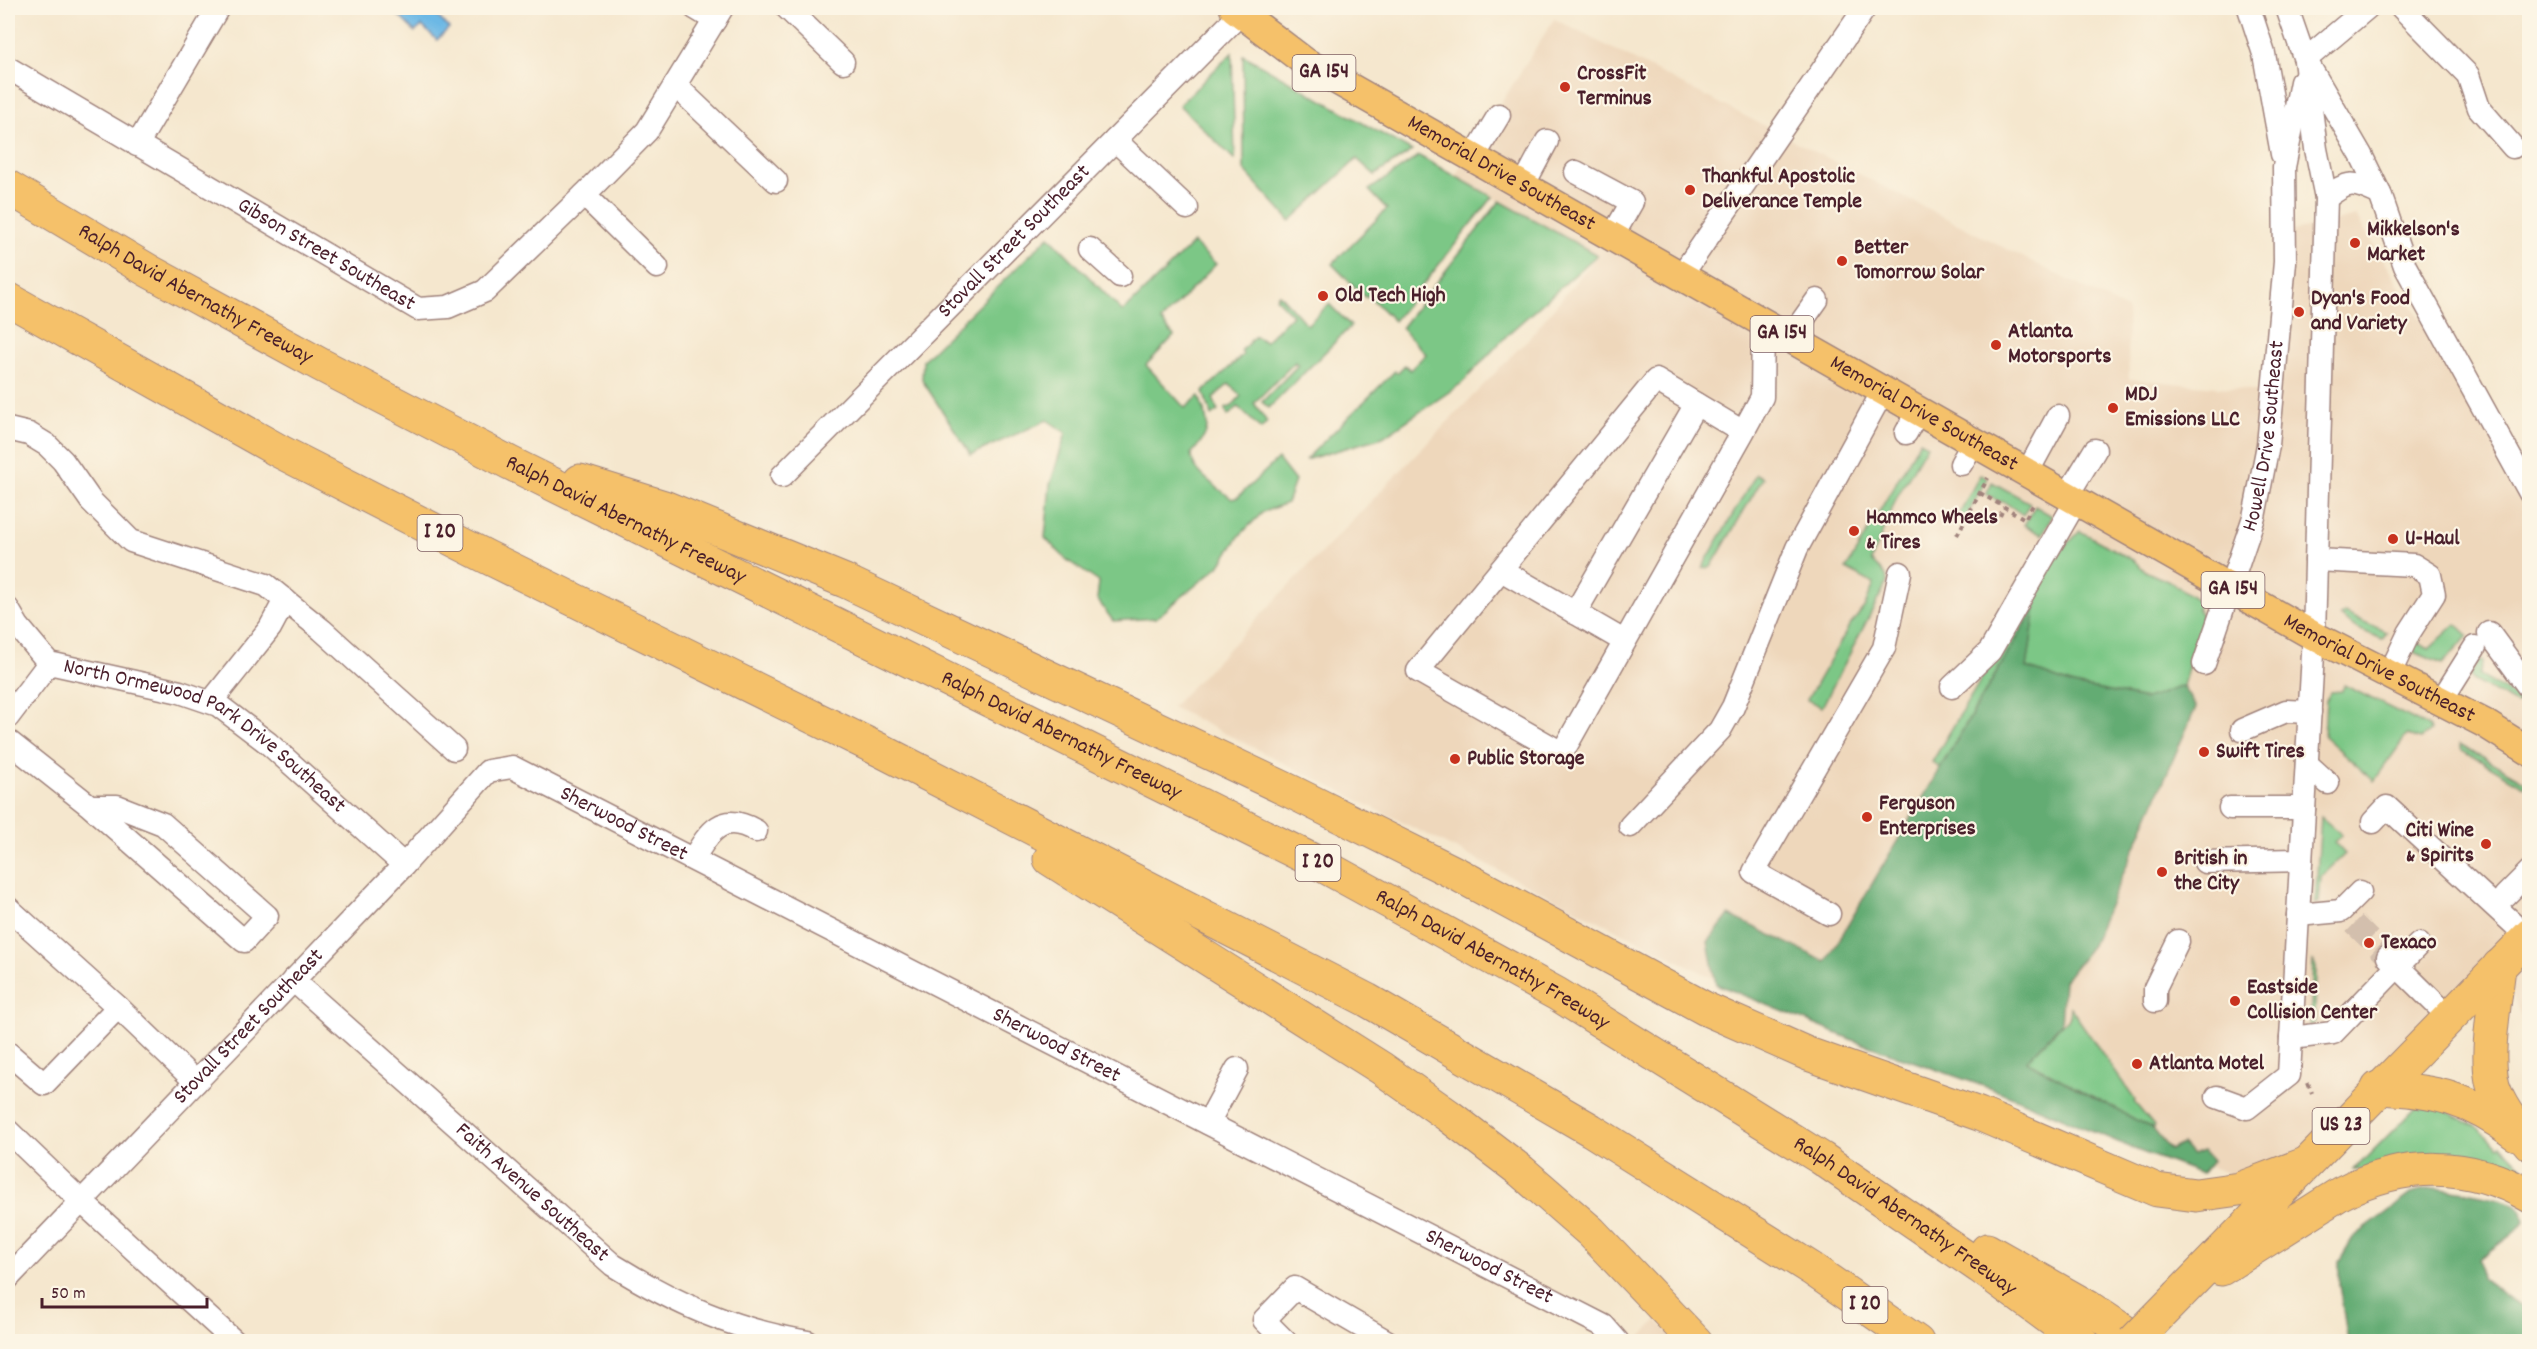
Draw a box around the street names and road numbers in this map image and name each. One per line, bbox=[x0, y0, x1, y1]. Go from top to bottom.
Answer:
road number: GA 154 bbox=[1292, 55, 1356, 91]
street label: Memorial Drive Southeast bbox=[1401, 108, 1601, 240]
street label: Stovall Street Southeast bbox=[931, 158, 1098, 326]
street label: Gibson Street Southeast bbox=[231, 190, 421, 320]
street label: Ralph David Abernathy Freeway bbox=[72, 216, 319, 373]
road number: GA 154 bbox=[1750, 316, 1814, 352]
street label: Howell Drive Southeast bbox=[2235, 339, 2293, 536]
street label: Memorial Drive Southeast bbox=[1824, 348, 2024, 480]
street label: Ralph David Abernathy Freeway bbox=[500, 448, 752, 593]
road number: I 20 bbox=[418, 515, 462, 551]
road number: GA 154 bbox=[2202, 572, 2264, 608]
street label: Memorial Drive Southeast bbox=[2277, 606, 2481, 731]
street label: North Ormewood Park Drive Southeast bbox=[61, 651, 353, 821]
street label: Ralph David Abernathy Freeway bbox=[936, 663, 1188, 809]
street label: Sherwood Street bbox=[554, 778, 693, 870]
road number: I 20 bbox=[1296, 845, 1340, 881]
street label: Ralph David Abernathy Freeway bbox=[1369, 882, 1616, 1039]
street label: Stovall Street Southeast bbox=[166, 942, 331, 1112]
street label: Sherwood Street bbox=[987, 1000, 1126, 1091]
road number: US 23 bbox=[2312, 1108, 2370, 1144]
street label: Faith Avenue Southeast bbox=[448, 1116, 616, 1270]
street label: Ralph David Abernathy Freeway bbox=[1787, 1129, 2024, 1305]
street label: Sherwood Street bbox=[1419, 1221, 1558, 1313]
road number: I 20 bbox=[1842, 1287, 1888, 1323]

